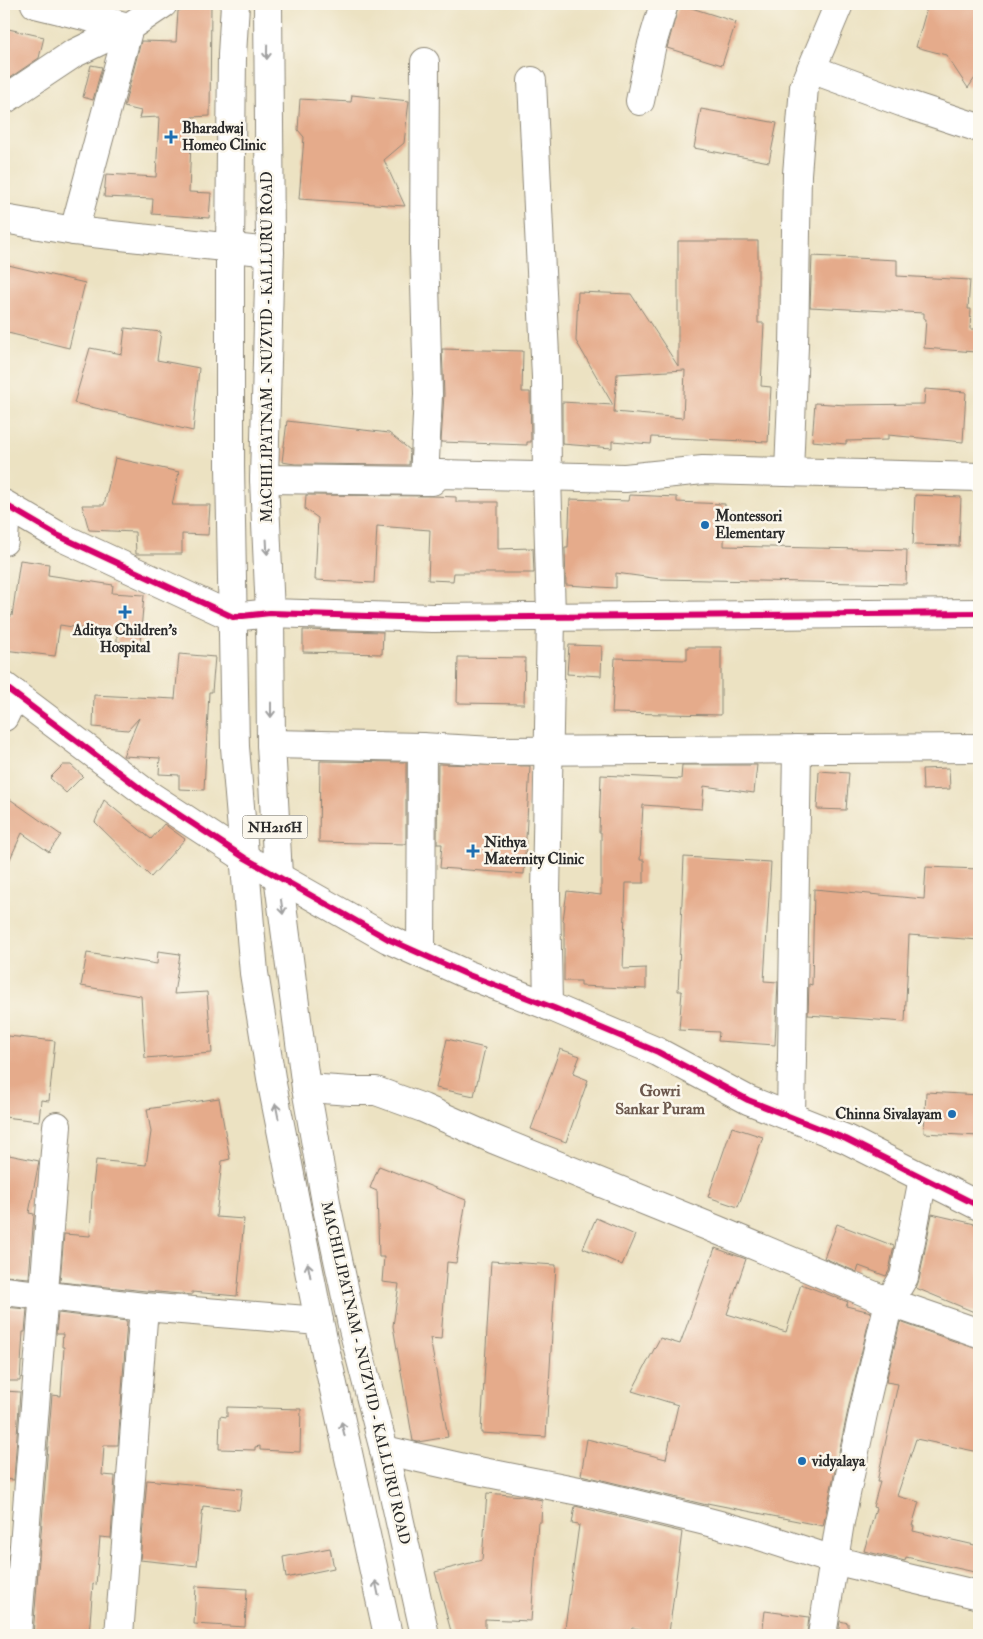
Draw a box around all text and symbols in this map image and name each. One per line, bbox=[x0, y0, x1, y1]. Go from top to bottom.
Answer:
one-way arrow bbox=[262, 44, 272, 60]
place label: Bharadwaj Homeo Clinic bbox=[182, 119, 267, 155]
marker: Bharadwaj Homeo Clinic bbox=[164, 130, 178, 144]
street label: MACHILIPATNAM - NUZVID - KALLURU ROAD bbox=[258, 171, 277, 523]
place label: Montessori Elementary bbox=[714, 507, 786, 544]
marker: Montessori Elementary bbox=[699, 519, 711, 531]
one-way arrow bbox=[263, 539, 272, 555]
marker: Aditya Children's Hospital bbox=[118, 605, 132, 619]
place label: Aditya Children's Hospital bbox=[72, 621, 177, 658]
one-way arrow bbox=[266, 701, 276, 717]
road number: NH216H bbox=[242, 816, 308, 839]
place label: Nithya Maternity Clinic bbox=[483, 833, 585, 870]
marker: Nithya Maternity Clinic bbox=[466, 844, 480, 858]
one-way arrow bbox=[277, 898, 287, 914]
district label: Gowri Sankar Puram bbox=[615, 1081, 705, 1119]
one-way arrow bbox=[272, 1103, 281, 1119]
place label: Chinna Sivalayam bbox=[835, 1105, 942, 1125]
marker: Chinna Sivalayam bbox=[946, 1108, 958, 1120]
street label: MACHILIPATNAM - NUZVID - KALLURU ROAD bbox=[317, 1200, 414, 1547]
one-way arrow bbox=[303, 1262, 313, 1278]
one-way arrow bbox=[338, 1421, 347, 1437]
place label: vidyalaya bbox=[811, 1452, 866, 1472]
marker: vidyalaya bbox=[796, 1455, 808, 1467]
one-way arrow bbox=[372, 1580, 381, 1596]

